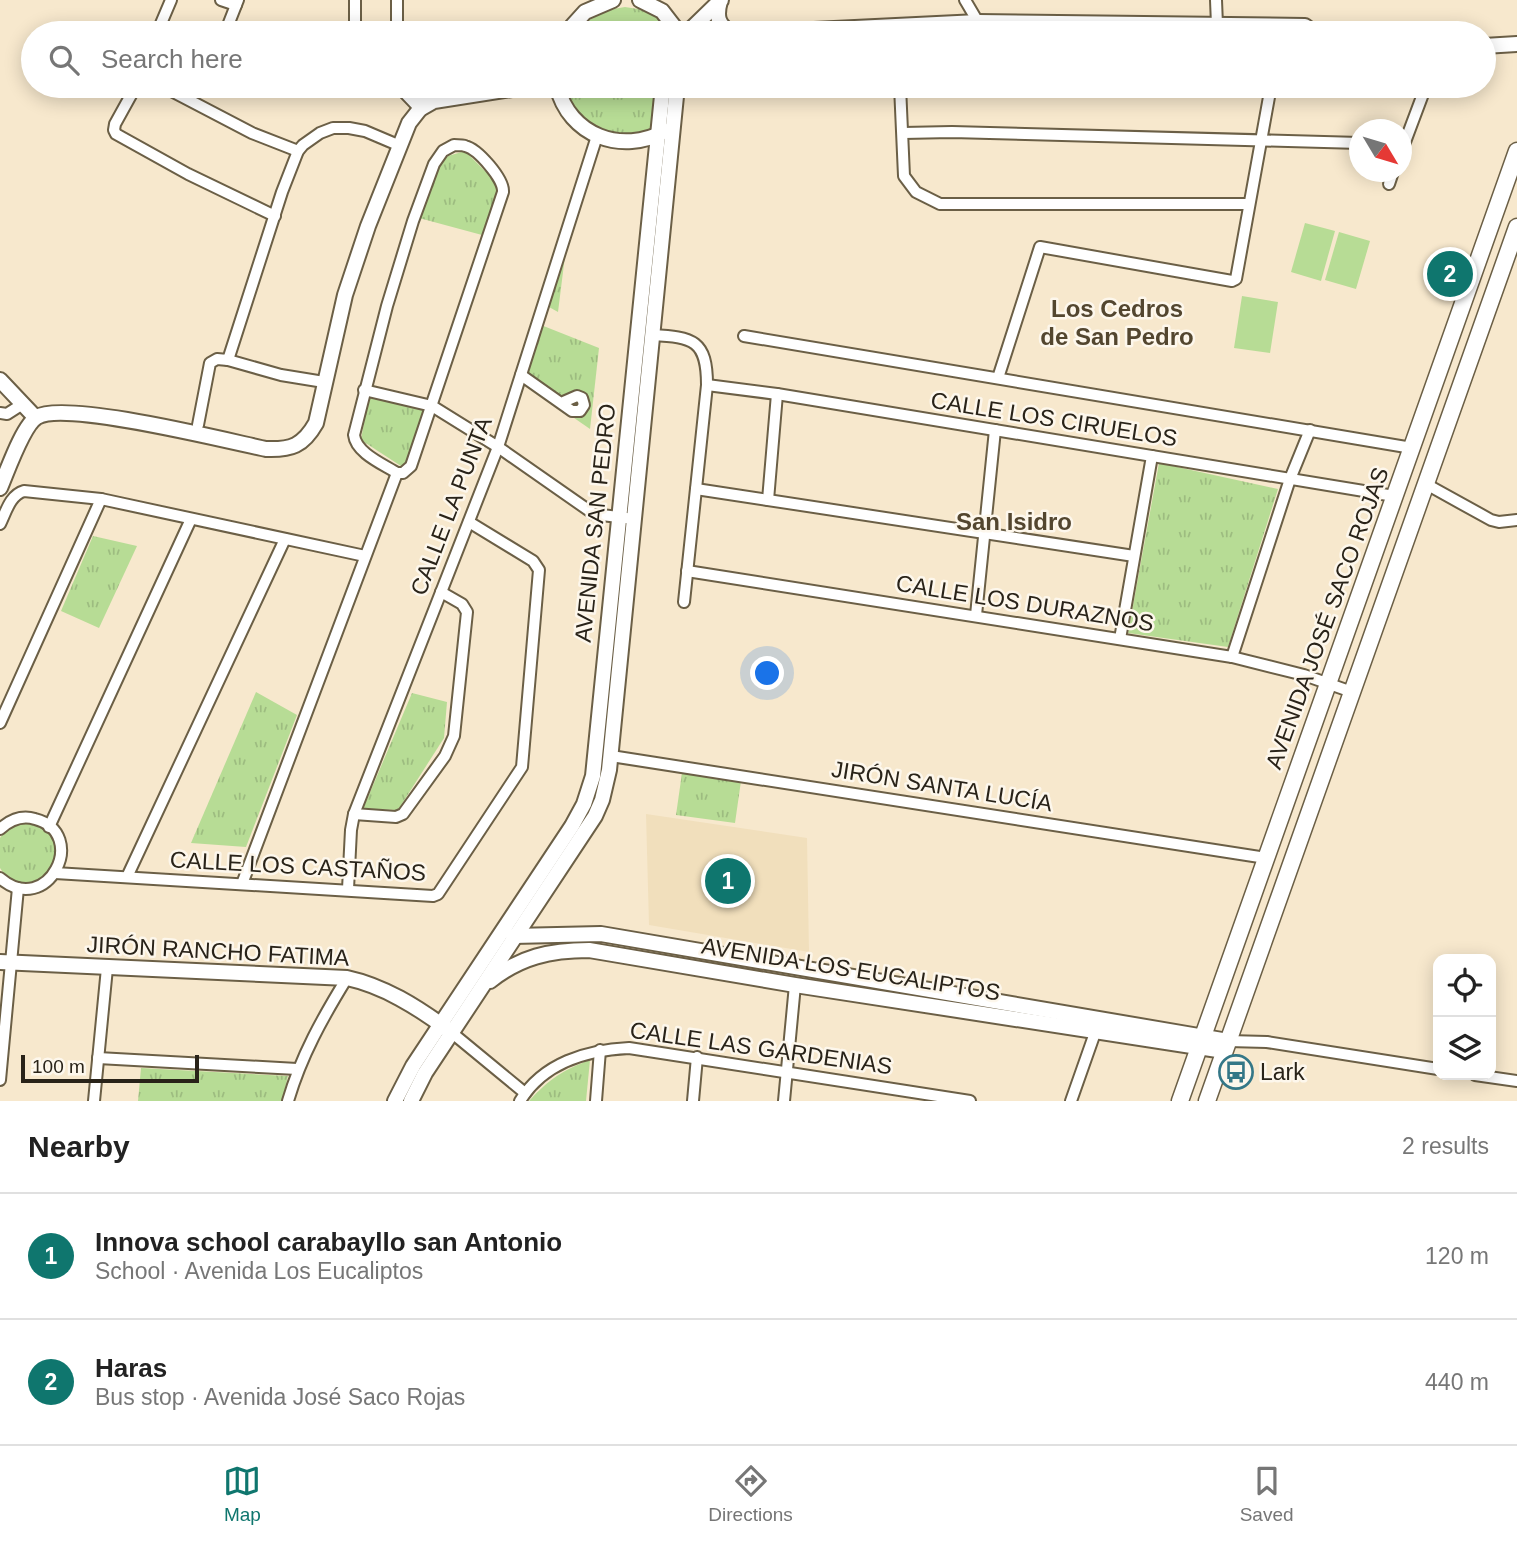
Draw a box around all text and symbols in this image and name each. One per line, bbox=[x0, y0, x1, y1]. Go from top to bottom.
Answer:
search box bbox=[21, 21, 1496, 98]
icon: search bbox=[45, 41, 83, 79]
text: Search here bbox=[101, 44, 243, 74]
north arrow bbox=[1349, 119, 1412, 182]
pin: 2 bbox=[1427, 248, 1473, 300]
district label: Los Cedros de San Pedro bbox=[1040, 295, 1194, 350]
street label: CALLE LOS CIRUELOS bbox=[929, 387, 1179, 451]
street label: AVENIDA SAN PEDRO bbox=[570, 402, 620, 644]
street label: CALLE LA PUNTA bbox=[405, 413, 497, 599]
street label: AVENIDA JOSÉ SACO ROJAS bbox=[1260, 464, 1394, 772]
district label: San Isidro bbox=[956, 508, 1072, 535]
street label: CALLE LOS DURAZNOS bbox=[894, 570, 1156, 636]
your location bbox=[750, 656, 784, 690]
street label: JIRÓN SANTA LUCÍA bbox=[830, 756, 1055, 816]
street label: CALLE LOS CASTAÑOS bbox=[169, 846, 427, 886]
pin: 1 bbox=[705, 855, 751, 907]
street label: JIRÓN RANCHO FATIMA bbox=[86, 931, 351, 971]
street label: AVENIDA LOS EUCALIPTOS bbox=[700, 933, 1002, 1005]
map controls bbox=[1433, 954, 1496, 1080]
button: locate bbox=[1433, 954, 1496, 1017]
street label: CALLE LAS GARDENIAS bbox=[628, 1017, 894, 1079]
button: layers bbox=[1433, 1017, 1496, 1080]
scale bar bbox=[21, 1052, 200, 1084]
bus stop icon: Lark bbox=[1217, 1053, 1255, 1091]
text: 100 m bbox=[32, 1056, 85, 1077]
place label: Lark bbox=[1260, 1059, 1305, 1085]
text: Nearby bbox=[28, 1130, 130, 1163]
text: 2 results bbox=[1402, 1133, 1489, 1159]
text: Innova school carabayllo san Antonio bbox=[95, 1227, 562, 1257]
text: 1 bbox=[45, 1243, 57, 1269]
text: 120 m bbox=[1425, 1243, 1489, 1269]
text: School · Avenida Los Eucaliptos bbox=[95, 1258, 423, 1284]
text: Haras bbox=[95, 1353, 167, 1383]
text: 2 bbox=[45, 1369, 57, 1395]
text: 440 m bbox=[1425, 1369, 1489, 1395]
text: Bus stop · Avenida José Saco Rojas bbox=[95, 1384, 465, 1410]
tab: Map bbox=[223, 1462, 261, 1526]
tab: Directions bbox=[708, 1462, 793, 1526]
tab: Saved bbox=[1240, 1462, 1294, 1526]

